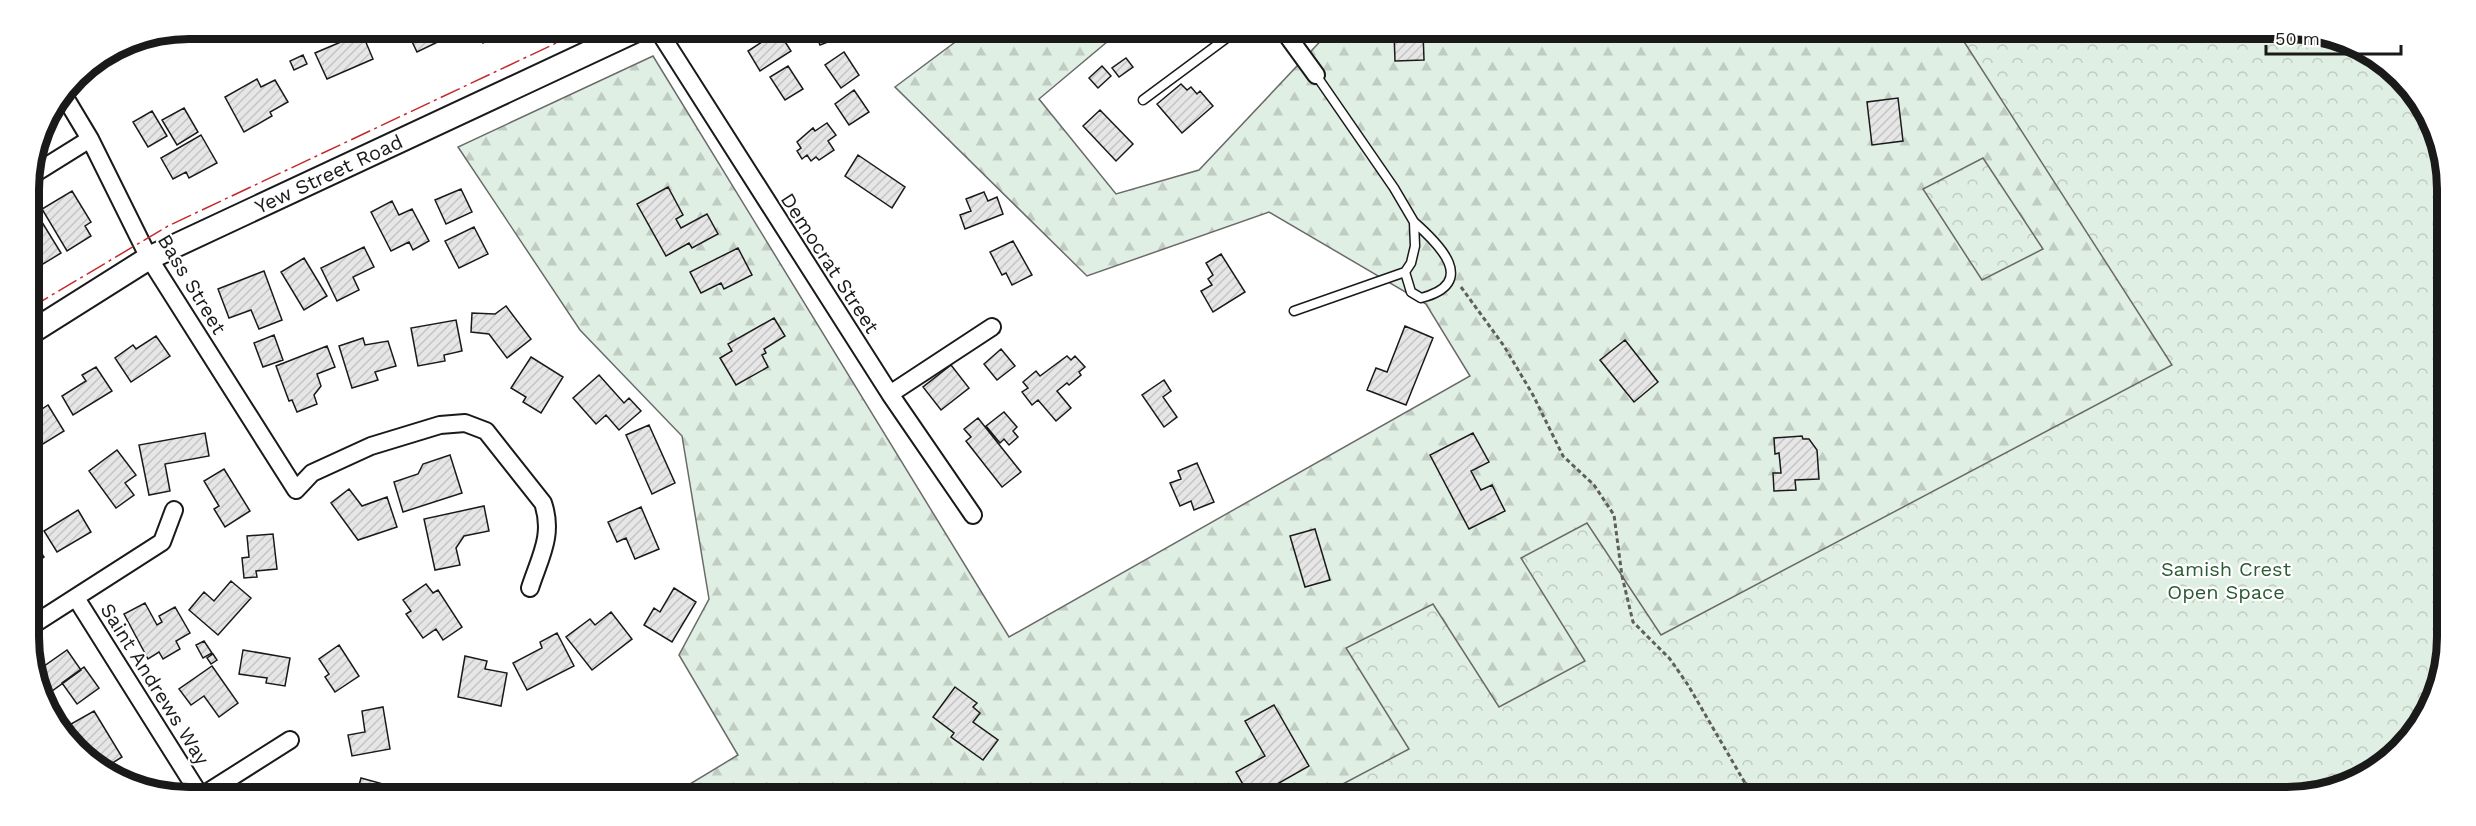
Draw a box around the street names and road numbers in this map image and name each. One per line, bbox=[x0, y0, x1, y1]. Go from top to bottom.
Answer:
street label: Yew Street Road bbox=[251, 129, 406, 219]
street label: Democrat Street bbox=[776, 188, 885, 338]
street label: Bass Street bbox=[153, 230, 232, 339]
street label: Saint Andrews Way bbox=[96, 599, 215, 770]

